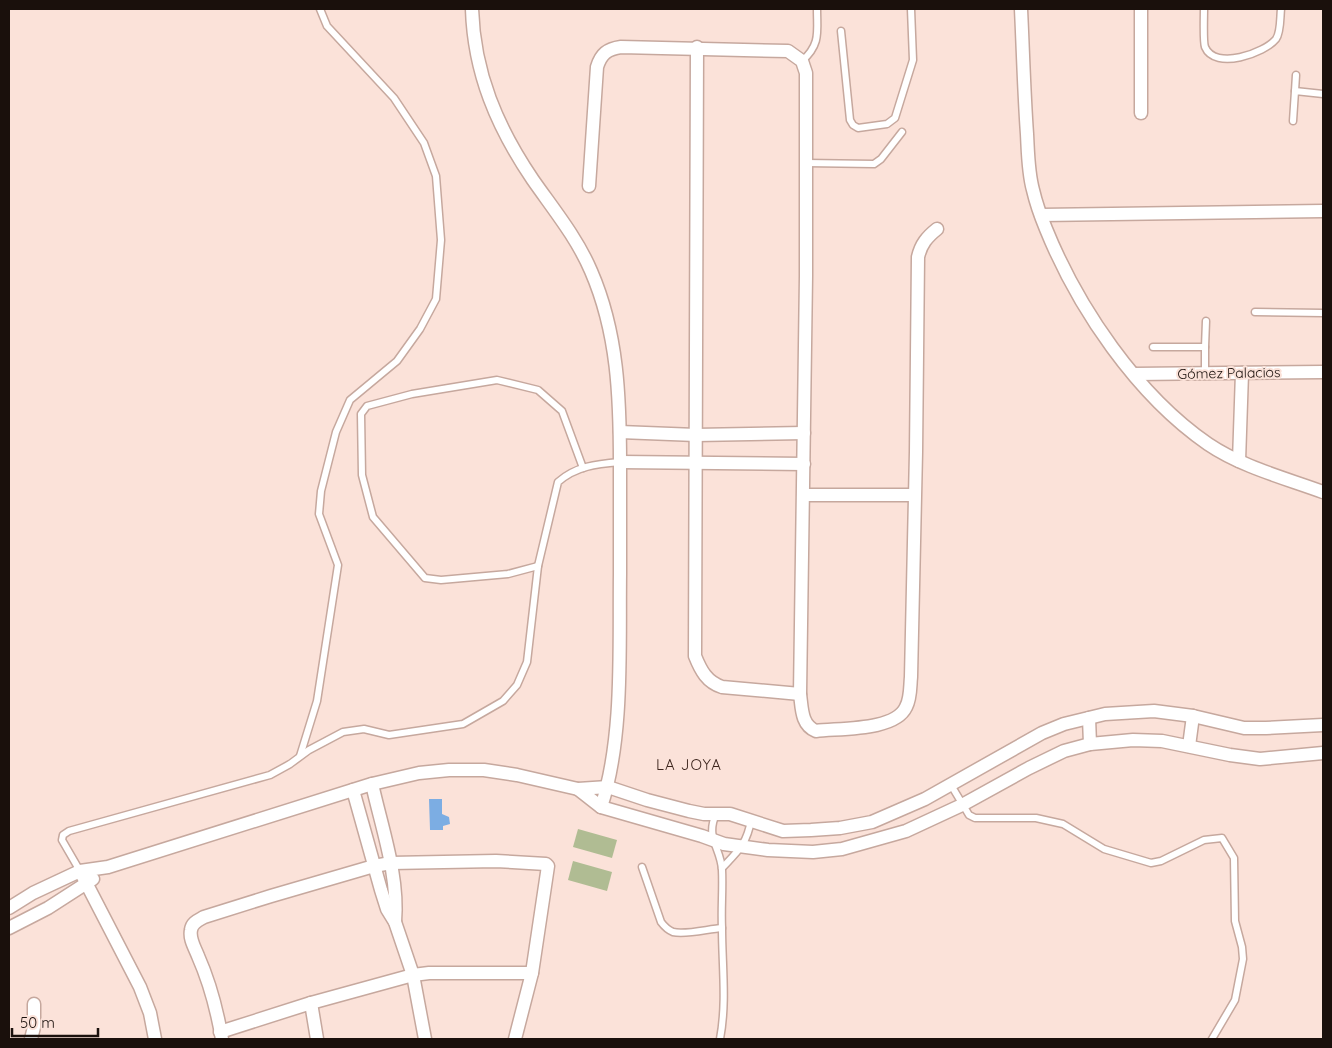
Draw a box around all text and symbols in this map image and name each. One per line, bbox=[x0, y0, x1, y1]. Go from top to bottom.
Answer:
street label: Gómez Palacios bbox=[1177, 363, 1281, 383]
district label: LA JOYA bbox=[656, 755, 722, 774]
scale bar bbox=[12, 1006, 99, 1038]
text: 50 m bbox=[20, 1013, 55, 1032]

